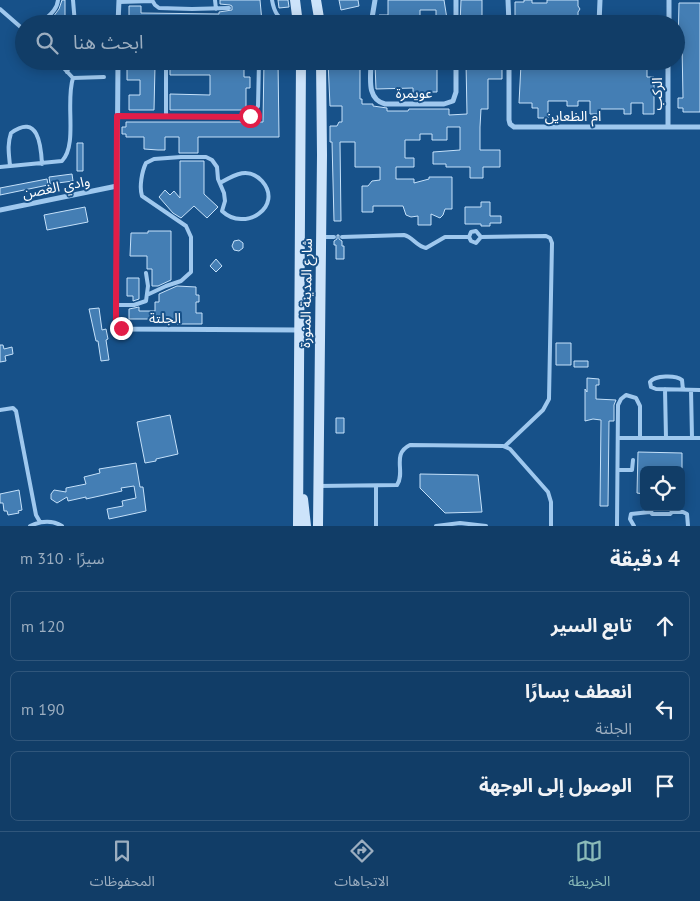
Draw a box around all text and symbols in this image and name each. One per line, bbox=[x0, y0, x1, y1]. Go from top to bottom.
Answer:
search box bbox=[15, 15, 685, 70]
icon: search bbox=[33, 29, 61, 57]
text: ابحث هنا bbox=[73, 30, 144, 54]
street label: الركب bbox=[648, 77, 666, 111]
street label: عويمرة bbox=[396, 84, 432, 102]
route start bbox=[239, 105, 262, 128]
street label: ام الظعاين bbox=[545, 107, 601, 127]
street label: وادي الغصن bbox=[21, 172, 92, 205]
street label: شارع المدينة المنورة bbox=[296, 238, 318, 348]
street label: الجلتة bbox=[149, 309, 181, 327]
route end bbox=[110, 317, 133, 340]
map controls bbox=[640, 466, 685, 511]
button: locate bbox=[640, 466, 685, 511]
text: 4 دقيقة bbox=[610, 545, 680, 572]
text: سيرًا · 310 m bbox=[20, 548, 105, 568]
icon: ahead bbox=[651, 612, 679, 640]
text: تابع السير bbox=[551, 613, 632, 637]
text: 120 m bbox=[21, 616, 64, 636]
text: انعطف يسارًا bbox=[525, 679, 632, 703]
icon: left bbox=[651, 695, 679, 723]
text: 190 m bbox=[21, 699, 64, 719]
text: الجلتة bbox=[595, 718, 632, 738]
icon: arrive bbox=[651, 772, 679, 800]
text: الوصول إلى الوجهة bbox=[479, 773, 632, 797]
tab: المحفوظات bbox=[90, 837, 155, 896]
tab: الاتجاهات bbox=[334, 837, 389, 896]
tab: الخريطة bbox=[568, 837, 610, 896]

